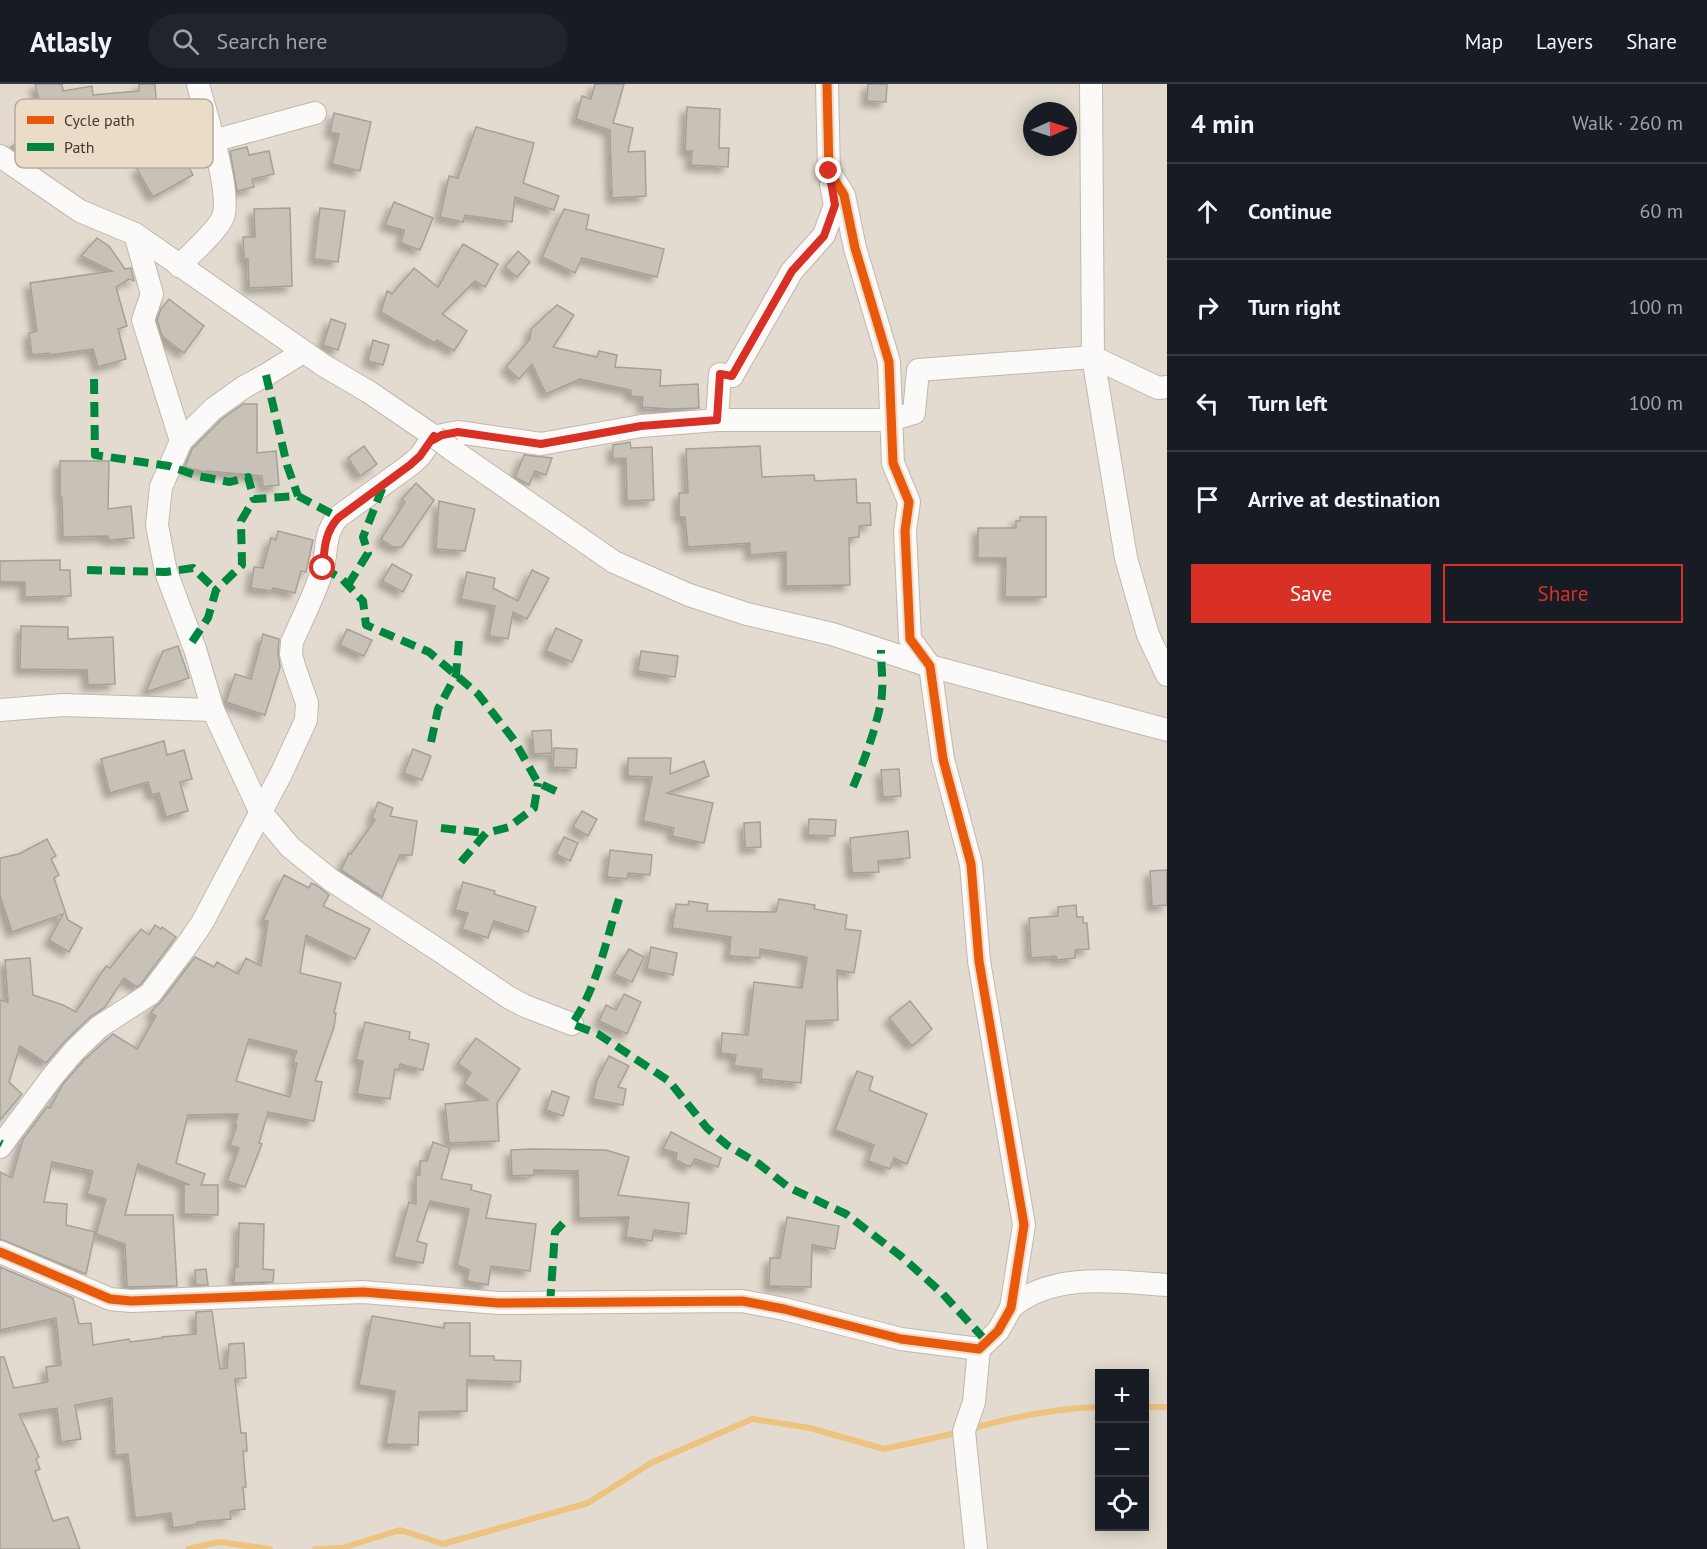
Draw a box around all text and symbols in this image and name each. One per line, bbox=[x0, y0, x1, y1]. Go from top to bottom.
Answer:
search box bbox=[148, 14, 568, 68]
text: Atlasly bbox=[30, 23, 112, 60]
icon: search bbox=[169, 25, 202, 58]
text: Search here bbox=[217, 27, 327, 55]
text: Map bbox=[1465, 28, 1503, 55]
text: Layers bbox=[1536, 28, 1593, 55]
text: Share bbox=[1626, 28, 1677, 55]
legend bbox=[15, 99, 213, 168]
north arrow bbox=[1023, 102, 1077, 156]
text: 4 min bbox=[1191, 107, 1254, 140]
text: Cycle path bbox=[64, 110, 135, 130]
text: Walk · 260 m bbox=[1572, 110, 1683, 136]
text: Path bbox=[64, 137, 95, 157]
route end bbox=[815, 157, 841, 183]
icon: ahead bbox=[1191, 195, 1224, 228]
text: Continue bbox=[1248, 197, 1332, 225]
text: 60 m bbox=[1640, 198, 1683, 224]
icon: right bbox=[1191, 291, 1224, 324]
text: Turn right bbox=[1248, 293, 1340, 321]
text: 100 m bbox=[1629, 294, 1683, 320]
icon: left bbox=[1191, 387, 1224, 420]
text: Turn left bbox=[1248, 389, 1328, 417]
text: 100 m bbox=[1629, 390, 1683, 416]
icon: arrive bbox=[1191, 483, 1224, 516]
text: Arrive at destination bbox=[1248, 485, 1440, 513]
route start bbox=[309, 554, 335, 580]
button: Save bbox=[1191, 564, 1431, 623]
button: Share bbox=[1443, 564, 1683, 623]
map controls bbox=[1095, 1369, 1149, 1531]
button: + bbox=[1095, 1369, 1149, 1423]
button: − bbox=[1095, 1423, 1149, 1477]
button: locate bbox=[1095, 1477, 1149, 1531]

